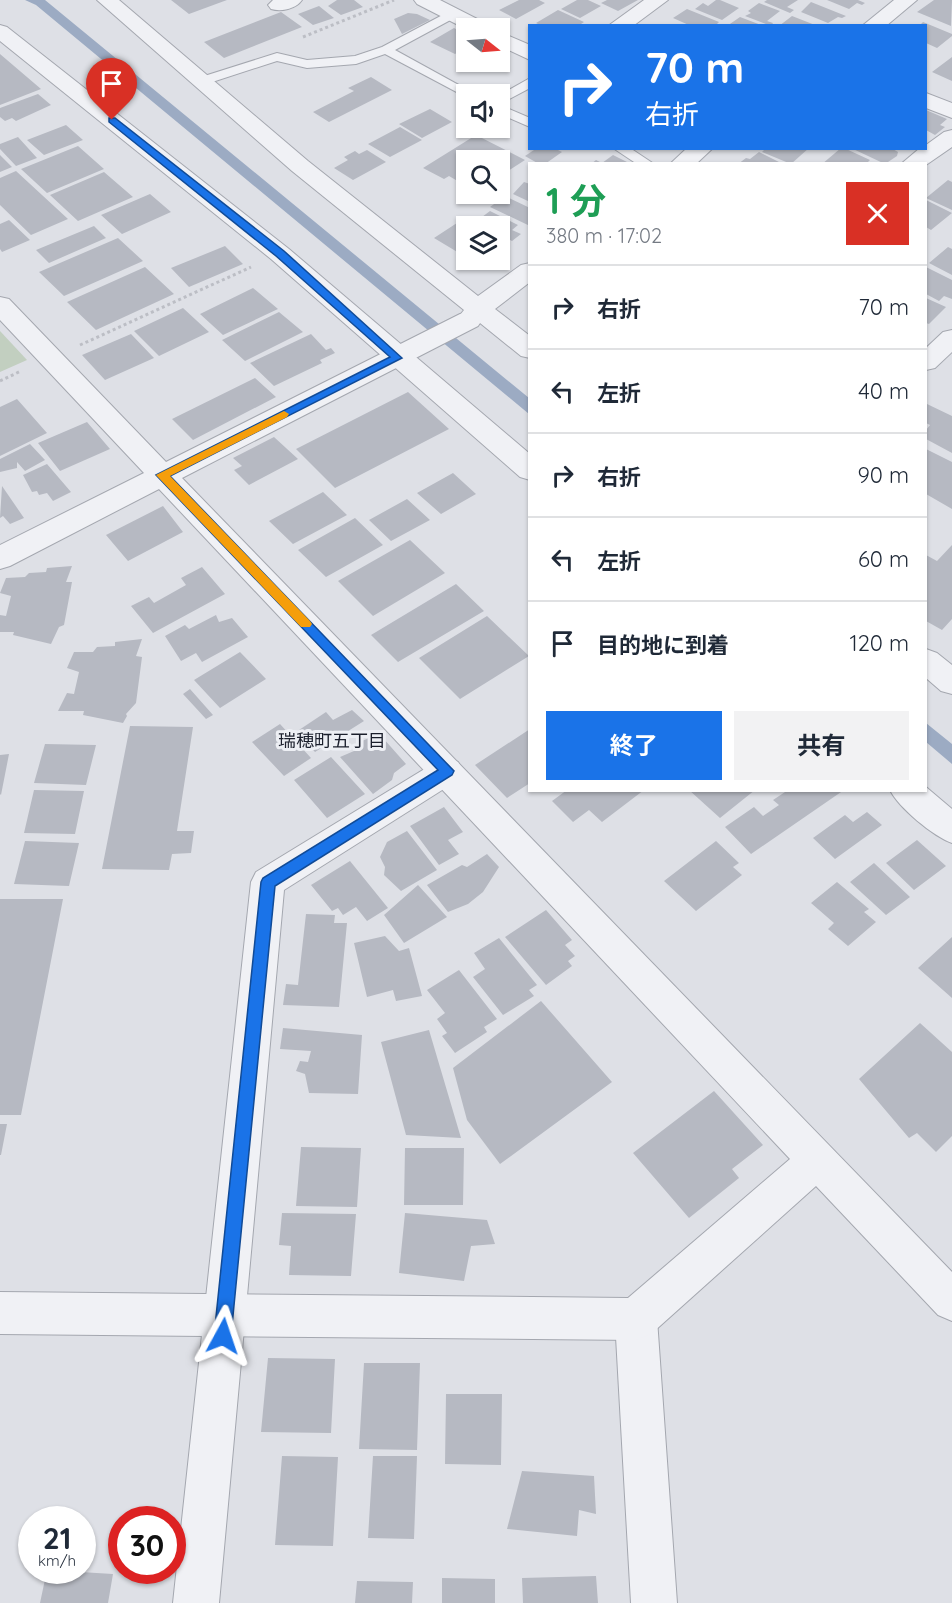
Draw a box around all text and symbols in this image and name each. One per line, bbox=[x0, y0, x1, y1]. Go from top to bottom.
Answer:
north arrow bbox=[456, 18, 510, 72]
map controls bbox=[456, 18, 510, 270]
text: 70 m bbox=[645, 41, 744, 94]
icon: right bbox=[546, 48, 624, 126]
pin bbox=[86, 58, 137, 120]
icon: arrive bbox=[95, 67, 128, 100]
button: sound bbox=[456, 84, 510, 138]
text: 右折 bbox=[645, 97, 699, 131]
button: search bbox=[456, 150, 510, 204]
text: 1 分 bbox=[546, 178, 606, 223]
button: close bbox=[846, 182, 909, 245]
button: layers bbox=[456, 216, 510, 270]
text: 380 m · 17:02 bbox=[546, 223, 662, 248]
icon: right bbox=[546, 291, 579, 324]
text: 70 m bbox=[859, 293, 909, 321]
text: 右折 bbox=[597, 295, 641, 323]
icon: left bbox=[546, 375, 579, 408]
text: 40 m bbox=[858, 377, 909, 405]
text: 左折 bbox=[597, 379, 641, 407]
icon: right bbox=[546, 459, 579, 492]
text: 90 m bbox=[858, 461, 909, 489]
text: 右折 bbox=[597, 463, 641, 491]
icon: left bbox=[546, 543, 579, 576]
text: 60 m bbox=[858, 545, 909, 573]
text: 左折 bbox=[597, 547, 641, 575]
icon: arrive bbox=[546, 627, 579, 660]
text: 120 m bbox=[850, 629, 909, 657]
text: 目的地に到着 bbox=[597, 631, 729, 659]
button: 終了 bbox=[546, 711, 722, 780]
button: 共有 bbox=[734, 711, 909, 780]
district label: 瑞穂町五丁目 bbox=[278, 729, 386, 752]
position arrow bbox=[191, 1304, 255, 1368]
speed limit sign: 30 bbox=[108, 1506, 186, 1584]
text: 21 bbox=[43, 1519, 71, 1557]
text: km/h bbox=[38, 1551, 76, 1570]

